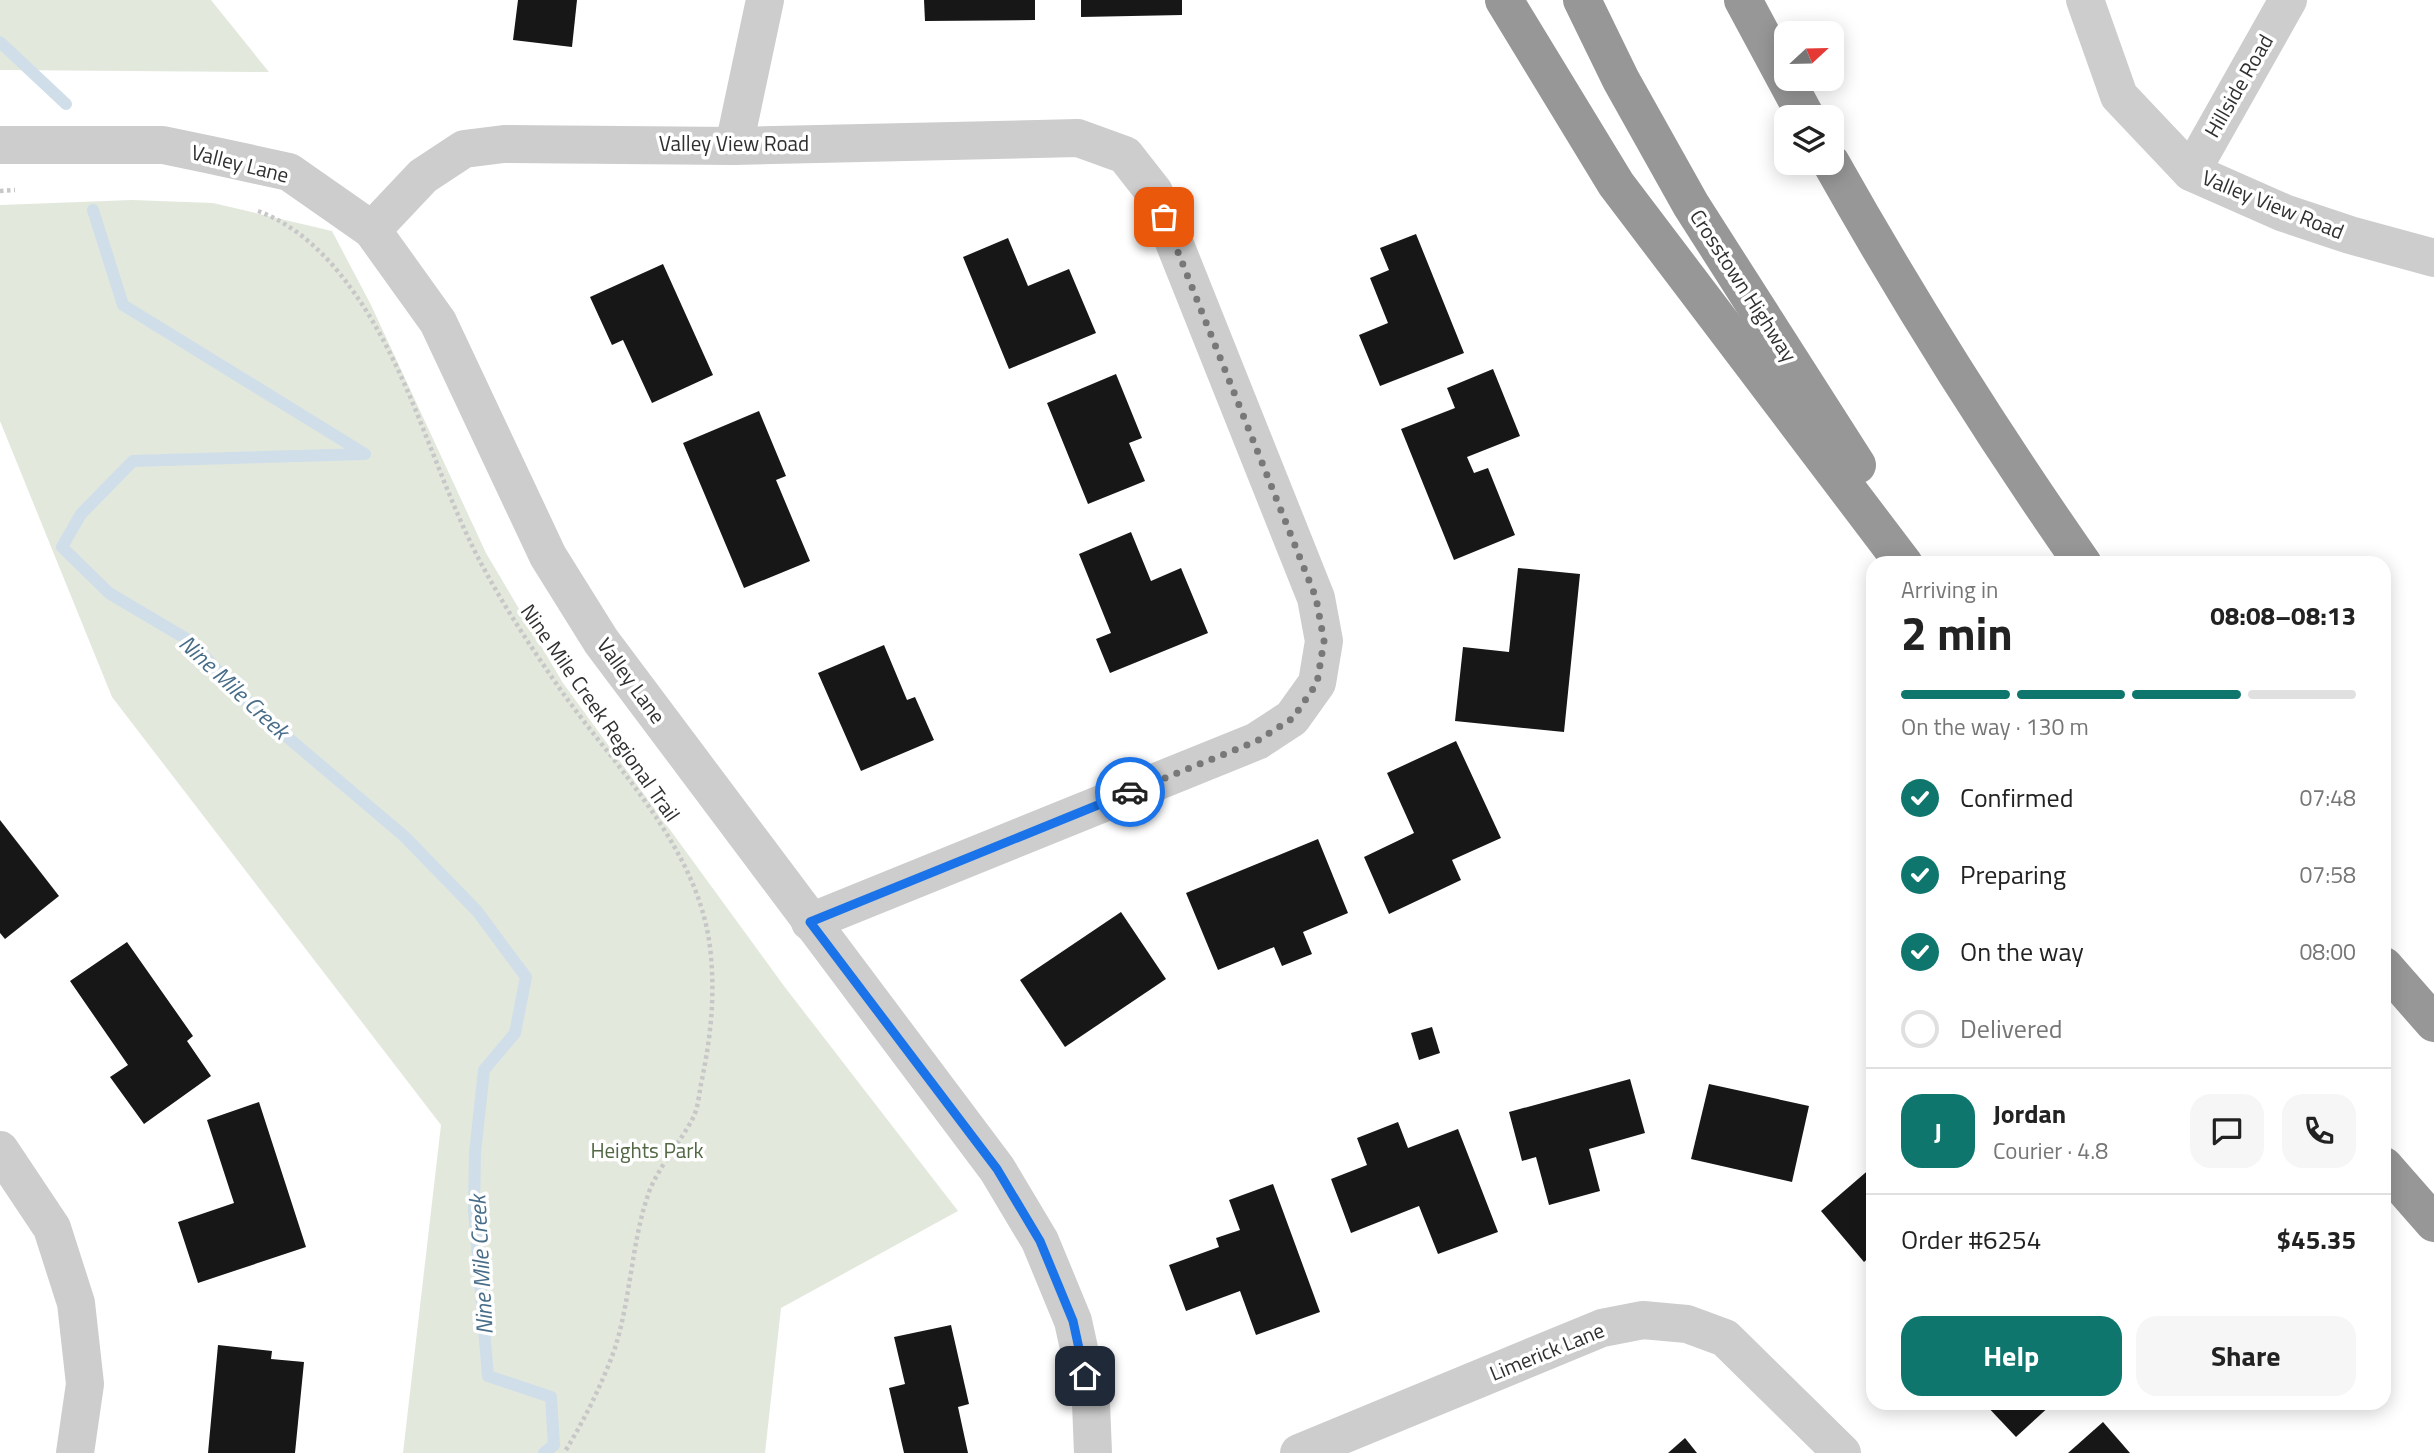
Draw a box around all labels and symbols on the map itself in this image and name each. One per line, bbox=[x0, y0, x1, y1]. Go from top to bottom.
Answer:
north arrow bbox=[1774, 21, 1844, 91]
street label: Hillside Road bbox=[2196, 28, 2281, 143]
street label: Valley View Road bbox=[659, 127, 809, 159]
street label: Valley Lane bbox=[188, 135, 292, 191]
street label: Valley View Road bbox=[2198, 161, 2349, 247]
pin bbox=[1134, 187, 1194, 247]
street label: Crosstown Highway bbox=[1682, 203, 1805, 368]
street label: Nine Mile Creek Regional Trail bbox=[513, 597, 688, 828]
water label: Nine Mile Creek bbox=[171, 626, 299, 749]
street label: Valley Lane bbox=[590, 631, 674, 730]
courier bbox=[1095, 757, 1165, 827]
park label: Heights Park bbox=[590, 1134, 704, 1166]
water label: Nine Mile Creek bbox=[459, 1192, 502, 1336]
street label: Limerick Lane bbox=[1485, 1314, 1609, 1389]
pin bbox=[1055, 1346, 1115, 1406]

